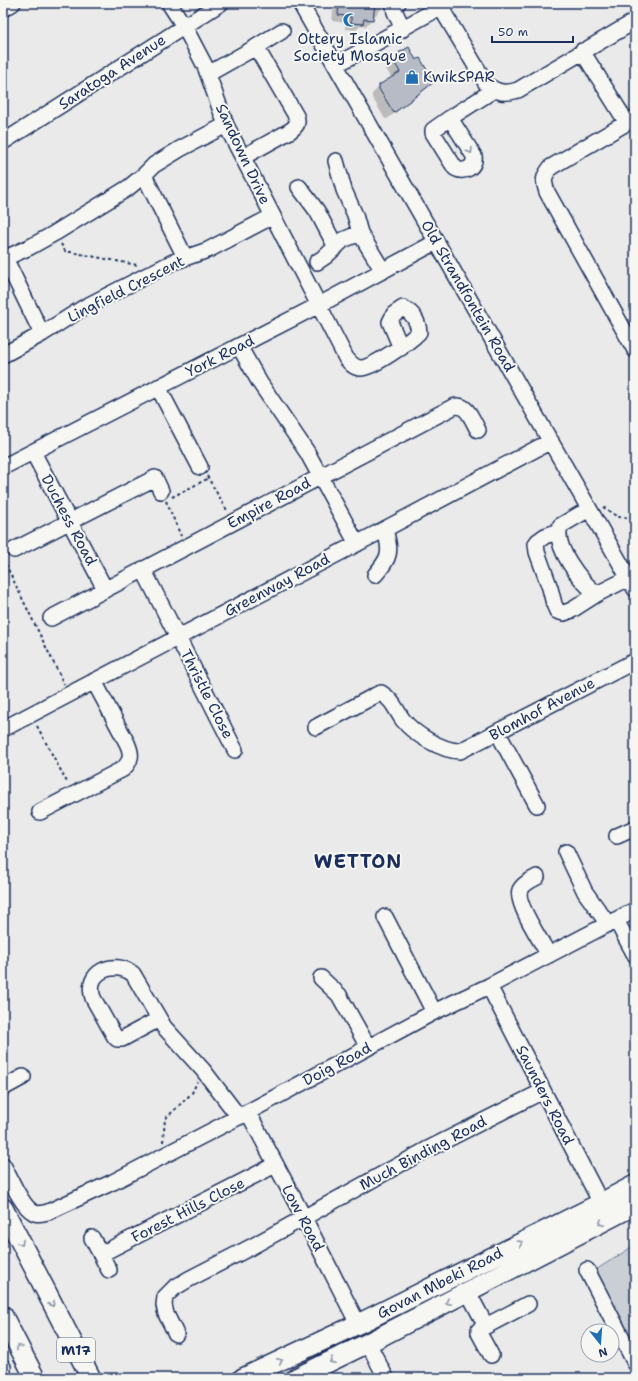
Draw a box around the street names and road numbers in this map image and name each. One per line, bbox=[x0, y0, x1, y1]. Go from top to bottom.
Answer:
street label: Saratoga Avenue bbox=[54, 30, 170, 114]
street label: Sandown Drive bbox=[211, 100, 275, 208]
street label: Old Strandfontein Road bbox=[416, 217, 520, 376]
street label: Lingfield Crescent bbox=[64, 251, 188, 327]
street label: York Road bbox=[182, 330, 258, 382]
street label: Duchess Road bbox=[37, 471, 102, 569]
street label: Empire Road bbox=[224, 472, 315, 533]
street label: Greenway Road bbox=[221, 549, 334, 621]
street label: Thristle Close bbox=[176, 646, 238, 742]
street label: Blomhof Avenue bbox=[486, 673, 598, 745]
street label: Doig Road bbox=[299, 1037, 375, 1090]
street label: Saunders Road bbox=[511, 1042, 579, 1149]
street label: Much Binding Road bbox=[356, 1111, 490, 1195]
street label: Forest Hills Close bbox=[128, 1173, 248, 1247]
street label: Low Road bbox=[277, 1181, 329, 1255]
street label: Govan Mbeki Road bbox=[374, 1242, 507, 1323]
road number: M17 bbox=[57, 1338, 95, 1362]

